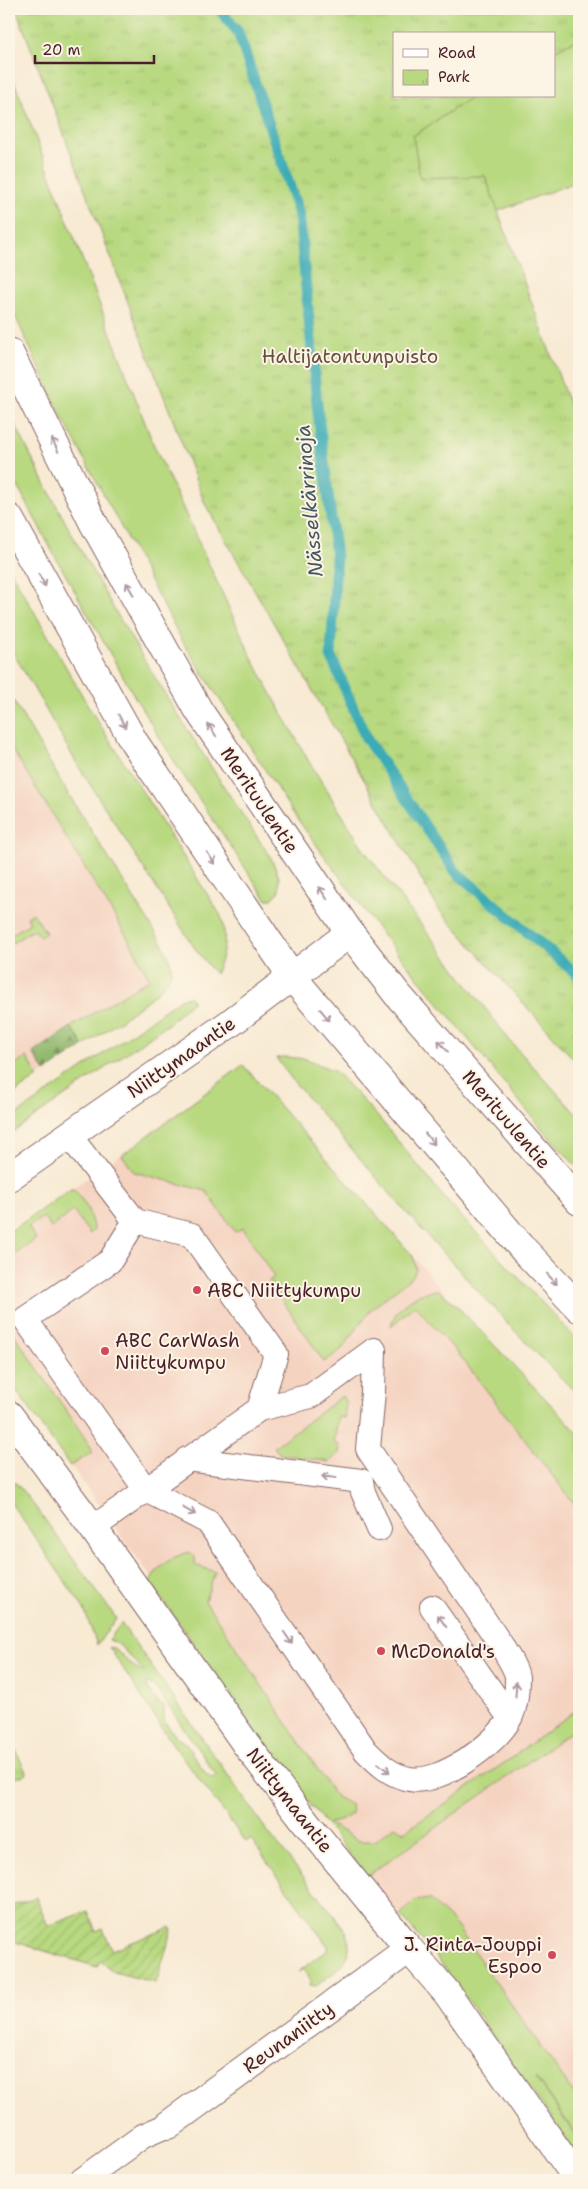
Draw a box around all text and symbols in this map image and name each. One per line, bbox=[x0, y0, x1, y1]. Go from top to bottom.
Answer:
scale bar bbox=[35, 32, 154, 64]
legend bbox=[393, 32, 556, 98]
text: 20 m bbox=[42, 40, 81, 60]
text: Road bbox=[438, 43, 476, 63]
text: Park bbox=[438, 67, 470, 87]
park label: Haltijatontunpuisto bbox=[262, 344, 438, 369]
water label: Nässelkärrinoja bbox=[289, 424, 329, 578]
one-way arrow bbox=[50, 438, 59, 453]
one-way arrow bbox=[38, 572, 48, 586]
one-way arrow bbox=[125, 582, 135, 597]
one-way arrow bbox=[118, 714, 128, 728]
one-way arrow bbox=[207, 723, 217, 737]
street label: Merituulentie bbox=[215, 742, 304, 858]
one-way arrow bbox=[206, 850, 216, 864]
one-way arrow bbox=[318, 886, 328, 900]
one-way arrow bbox=[319, 1008, 330, 1021]
street label: Niittymaantie bbox=[122, 1011, 240, 1104]
one-way arrow bbox=[438, 1040, 449, 1053]
street label: Merituulentie bbox=[457, 1065, 557, 1174]
one-way arrow bbox=[424, 1132, 436, 1145]
one-way arrow bbox=[546, 1272, 558, 1285]
place label: ABC Niittykumpu bbox=[207, 1278, 361, 1303]
marker: ABC Niittykumpu bbox=[191, 1284, 203, 1296]
place label: ABC CarWash Niittykumpu bbox=[115, 1328, 240, 1375]
marker: ABC CarWash Niittykumpu bbox=[99, 1345, 111, 1357]
one-way arrow bbox=[321, 1472, 337, 1482]
one-way arrow bbox=[182, 1506, 197, 1516]
one-way arrow bbox=[437, 1614, 447, 1628]
one-way arrow bbox=[283, 1631, 293, 1645]
place label: McDonald's bbox=[391, 1639, 495, 1664]
marker: McDonald's bbox=[375, 1645, 387, 1657]
one-way arrow bbox=[511, 1682, 520, 1698]
street label: Niittymaantie bbox=[241, 1743, 338, 1858]
one-way arrow bbox=[378, 1762, 391, 1773]
place label: J. Rinta-Jouppi Espoo bbox=[403, 1932, 542, 1979]
marker: J. Rinta-Jouppi Espoo bbox=[546, 1949, 558, 1961]
street label: Reunaniitty bbox=[238, 1996, 339, 2079]

